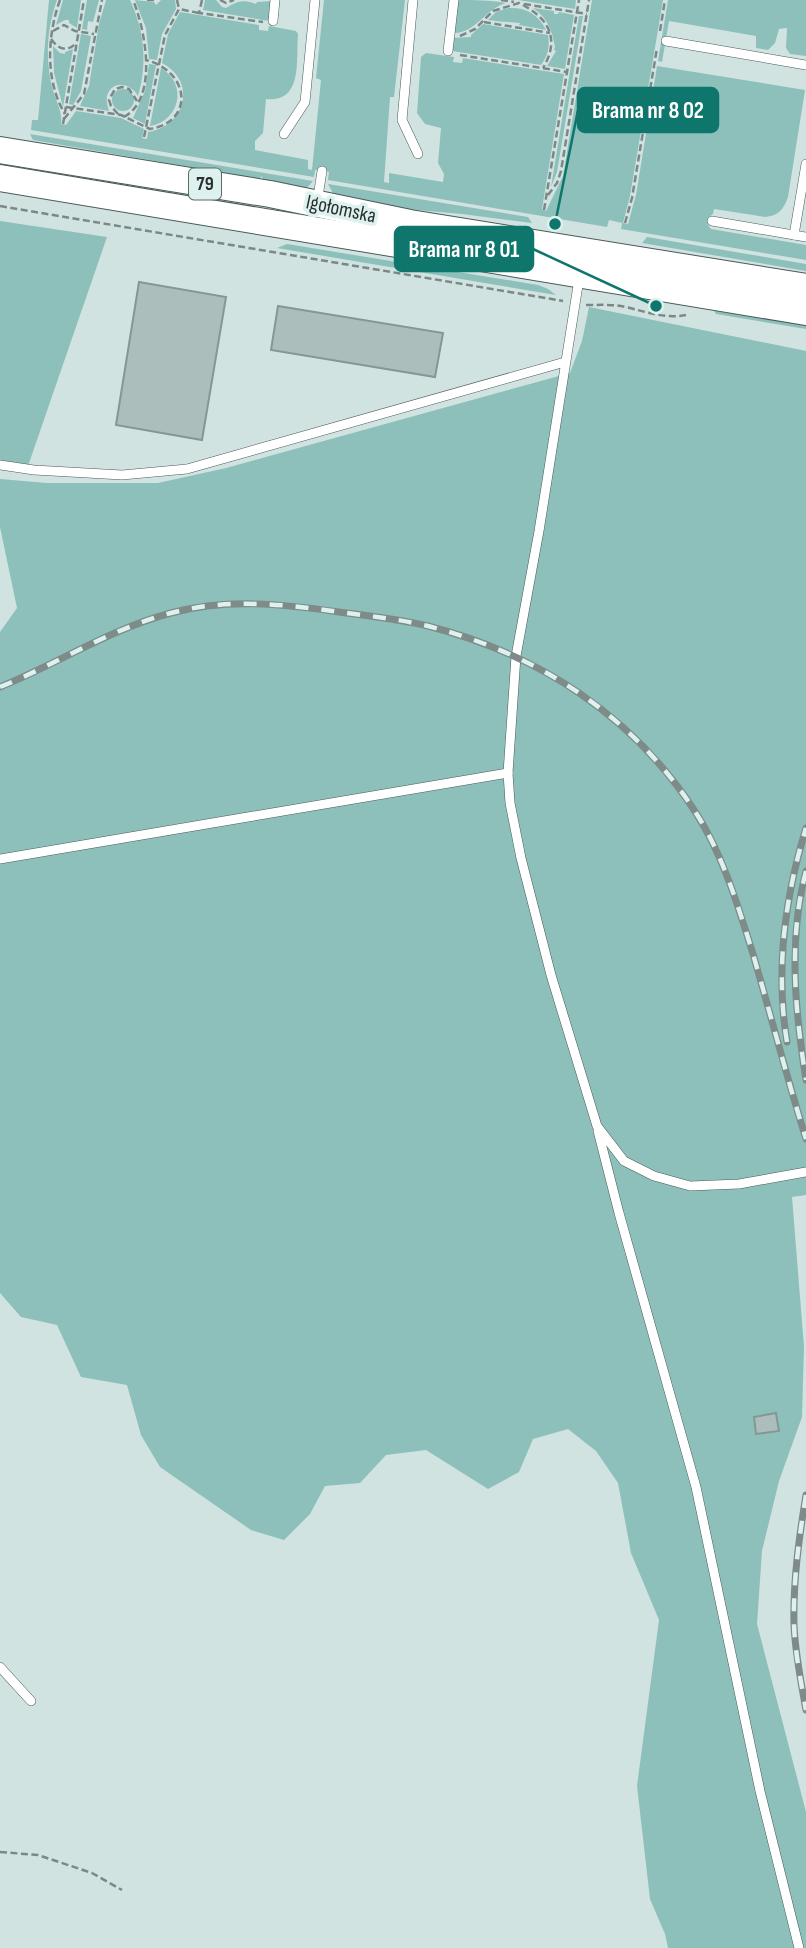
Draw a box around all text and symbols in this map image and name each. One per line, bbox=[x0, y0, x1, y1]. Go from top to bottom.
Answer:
callout: Brama nr 8 02 bbox=[578, 88, 718, 132]
text: Brama nr 8 02 bbox=[592, 97, 704, 125]
road number: 79 bbox=[189, 168, 221, 200]
street label: Igołomska bbox=[304, 189, 378, 229]
callout: Brama nr 8 01 bbox=[395, 227, 533, 271]
text: Brama nr 8 01 bbox=[409, 236, 519, 264]

